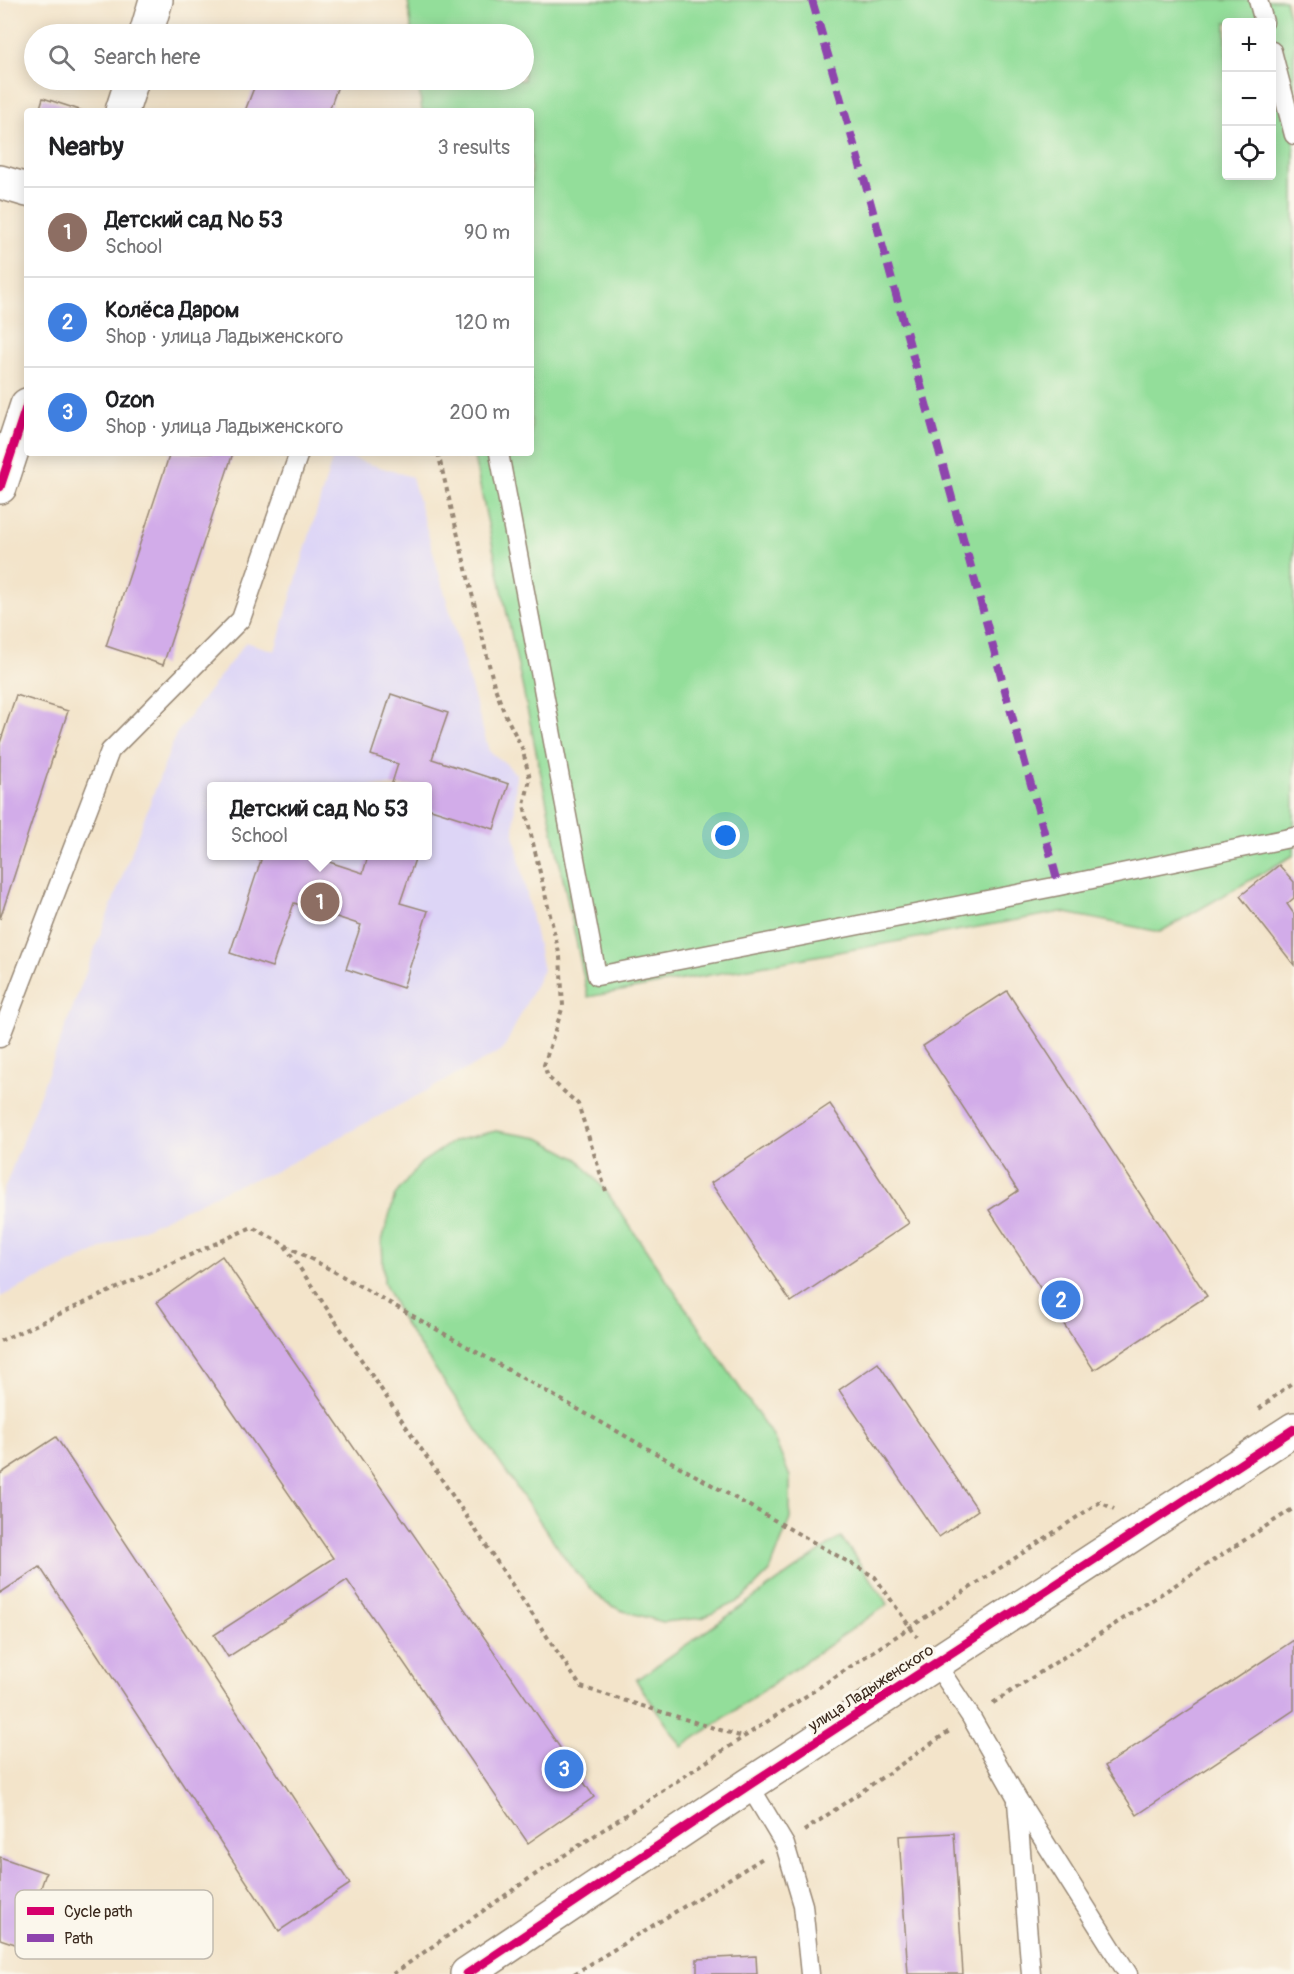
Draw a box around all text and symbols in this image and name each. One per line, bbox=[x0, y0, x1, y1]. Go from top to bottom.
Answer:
map controls bbox=[1222, 18, 1276, 180]
button: + bbox=[1222, 18, 1276, 72]
search box bbox=[24, 24, 534, 90]
icon: search bbox=[45, 41, 78, 74]
text: Search here bbox=[93, 43, 200, 71]
button: − bbox=[1222, 72, 1276, 126]
button: locate bbox=[1222, 126, 1276, 180]
text: Nearby bbox=[48, 131, 124, 163]
text: 3 results bbox=[438, 135, 510, 160]
text: Детский сад № 53 bbox=[105, 206, 283, 234]
text: 1 bbox=[64, 220, 71, 245]
text: 90 m bbox=[464, 220, 510, 245]
text: School bbox=[105, 234, 162, 259]
text: Колёса Даром bbox=[105, 296, 239, 324]
text: 2 bbox=[62, 310, 73, 335]
text: 120 m bbox=[455, 310, 510, 335]
text: Shop · улица Ладыженского bbox=[105, 324, 343, 349]
text: Ozon bbox=[105, 386, 154, 414]
text: 3 bbox=[62, 400, 73, 425]
text: 200 m bbox=[449, 400, 510, 425]
text: Shop · улица Ладыженского bbox=[105, 414, 343, 439]
popup bbox=[207, 782, 432, 860]
text: Детский сад № 53 bbox=[231, 795, 408, 823]
your location bbox=[711, 821, 740, 850]
text: School bbox=[231, 823, 288, 848]
pin: 1 bbox=[300, 880, 340, 924]
pin: 2 bbox=[1042, 1278, 1080, 1322]
street label: улица Ладыженского bbox=[804, 1640, 938, 1737]
pin: 3 bbox=[544, 1746, 584, 1792]
legend bbox=[15, 1890, 213, 1959]
text: Cycle path bbox=[64, 1902, 132, 1922]
text: Path bbox=[64, 1929, 93, 1949]

